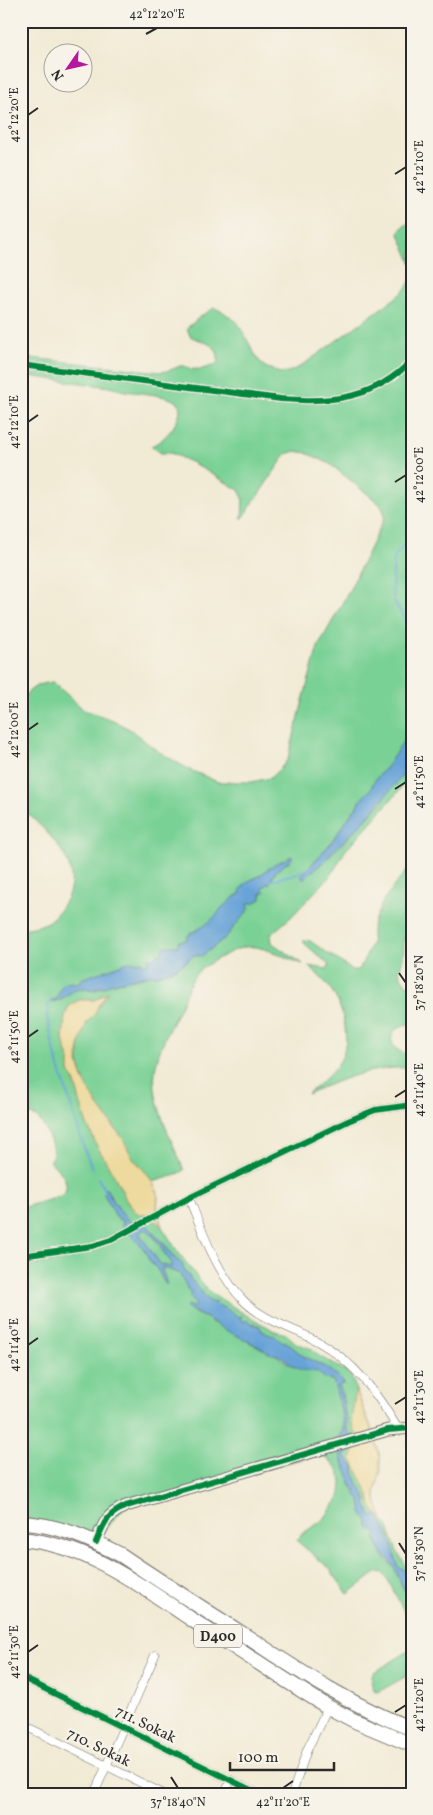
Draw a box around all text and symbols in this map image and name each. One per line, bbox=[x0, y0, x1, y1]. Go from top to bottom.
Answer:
text: 42°12'20"E bbox=[129, 7, 185, 23]
north arrow bbox=[42, 42, 92, 92]
text: N bbox=[48, 65, 69, 84]
text: 42°12'20"E bbox=[7, 87, 23, 143]
text: 42°12'10"E bbox=[412, 140, 428, 194]
text: 42°12'10"E bbox=[7, 395, 23, 449]
text: 42°12'00"E bbox=[412, 447, 428, 503]
text: 42°12'00"E bbox=[7, 702, 23, 758]
text: 42°11'50"E bbox=[412, 755, 428, 809]
text: 37°18'20"N bbox=[412, 955, 428, 1011]
text: 42°11'50"E bbox=[7, 1010, 23, 1064]
text: 42°11'40"E bbox=[412, 1063, 428, 1117]
text: 42°11'40"E bbox=[7, 1318, 23, 1372]
text: 42°11'30"E bbox=[412, 1370, 428, 1424]
text: 37°18'30"N bbox=[412, 1526, 428, 1582]
road number: D400 bbox=[194, 1624, 242, 1648]
text: 42°11'30"E bbox=[7, 1625, 23, 1679]
text: 42°11'20"E bbox=[412, 1678, 428, 1732]
street label: 711. Sokak bbox=[111, 1702, 179, 1749]
street label: 710. Sokak bbox=[63, 1724, 134, 1773]
scale bar bbox=[230, 1740, 334, 1772]
text: 100 m bbox=[238, 1748, 278, 1769]
text: 37°18'40"N bbox=[150, 1795, 206, 1811]
text: 42°11'20"E bbox=[256, 1795, 310, 1811]

